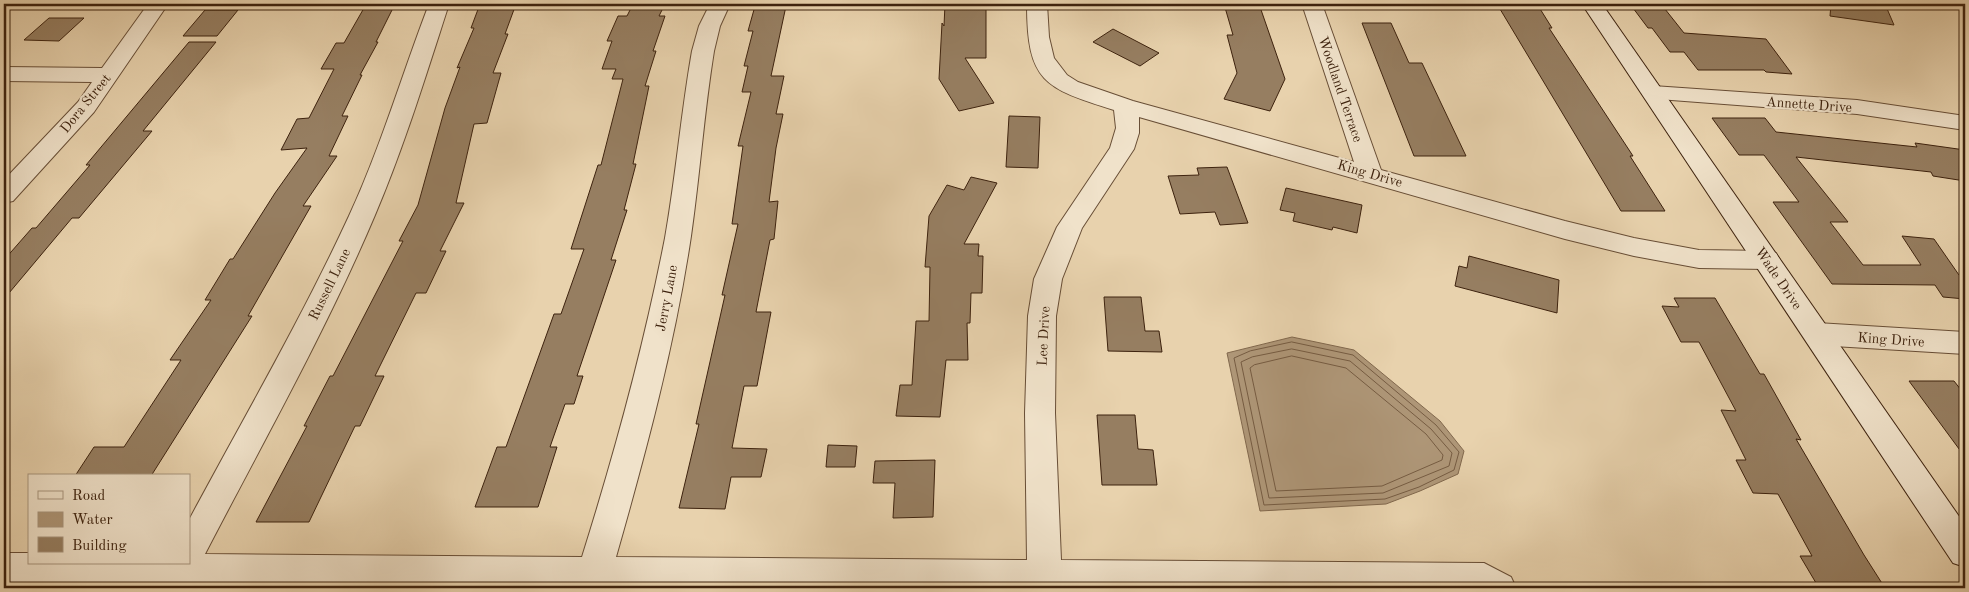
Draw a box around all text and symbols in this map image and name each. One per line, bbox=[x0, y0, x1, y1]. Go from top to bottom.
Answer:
street label: Woodland Terrace bbox=[1315, 35, 1365, 144]
street label: Dora Street bbox=[58, 71, 114, 136]
street label: Annette Drive bbox=[1766, 95, 1852, 115]
street label: King Drive bbox=[1336, 158, 1404, 190]
street label: Wade Drive bbox=[1752, 245, 1804, 312]
street label: Russell Lane bbox=[307, 246, 353, 323]
street label: Jerry Lane bbox=[654, 264, 680, 332]
street label: Lee Drive bbox=[1035, 306, 1053, 366]
street label: King Drive bbox=[1857, 331, 1925, 349]
legend bbox=[28, 474, 190, 564]
text: Road bbox=[72, 489, 106, 504]
text: Water bbox=[72, 513, 113, 528]
text: Building bbox=[72, 539, 127, 554]

